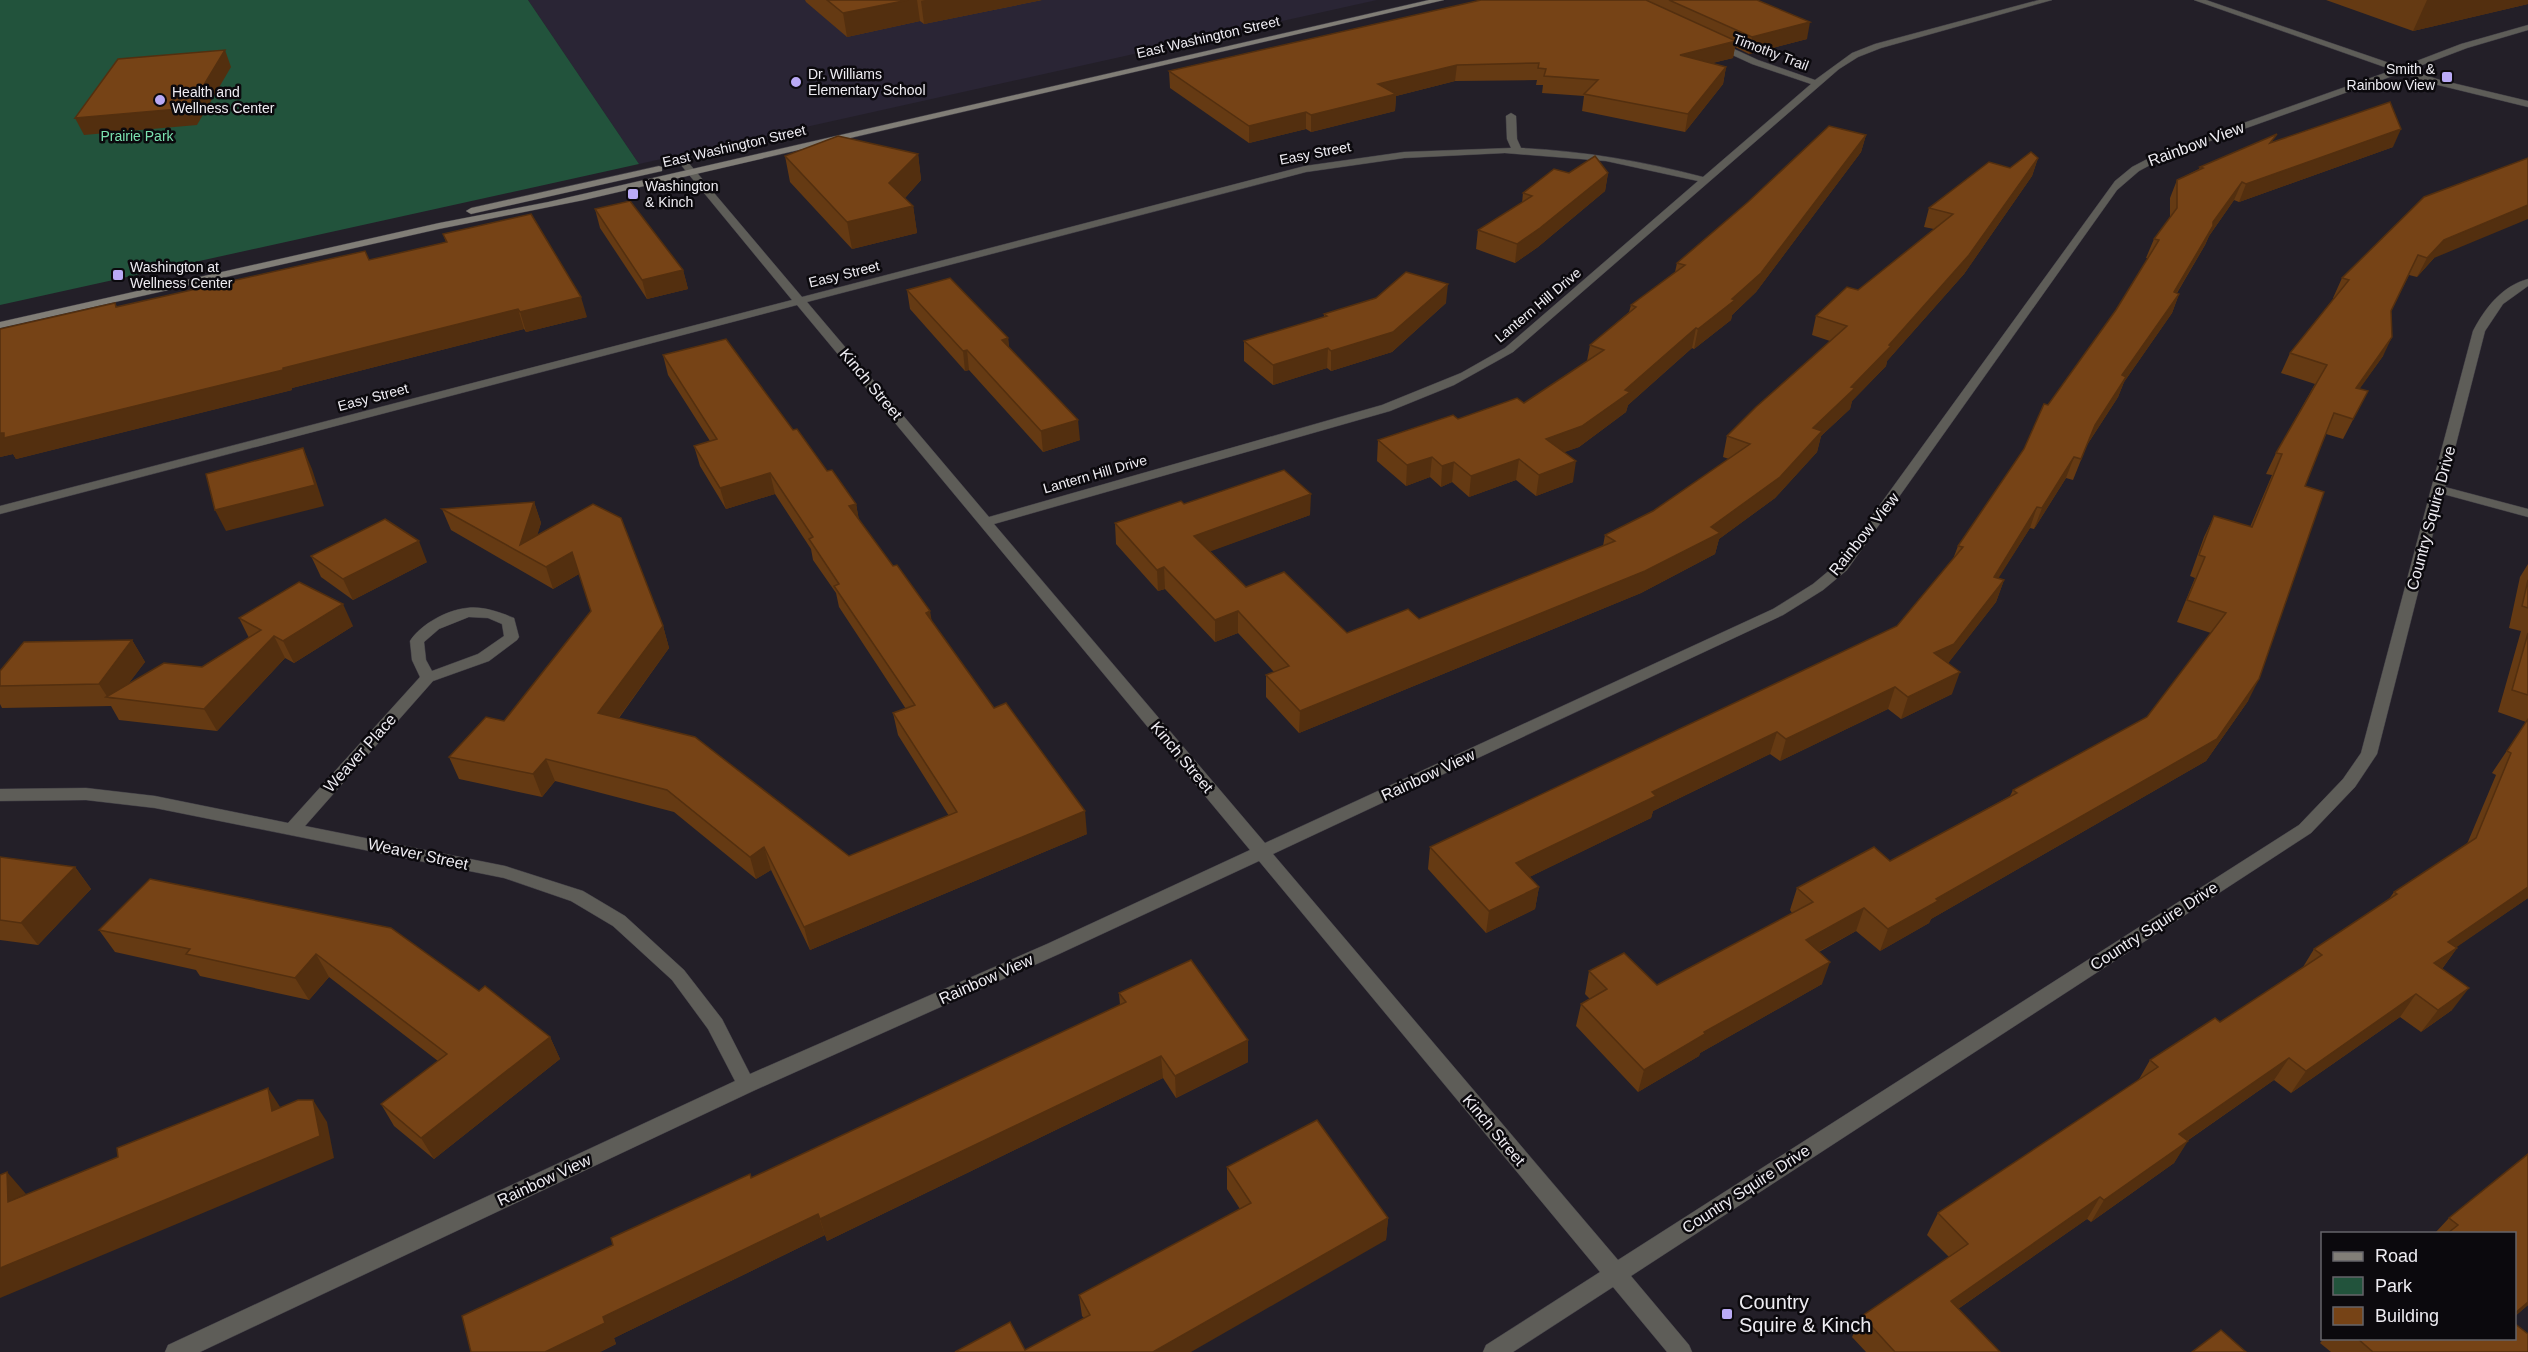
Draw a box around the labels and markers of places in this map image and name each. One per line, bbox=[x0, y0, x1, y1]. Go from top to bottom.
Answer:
place label: Smith & Rainbow View bbox=[2347, 61, 2436, 93]
place label: Dr. Williams Elementary School bbox=[808, 66, 926, 98]
marker: Smith & Rainbow View bbox=[2440, 70, 2454, 84]
marker: Dr. Williams Elementary School bbox=[789, 75, 803, 89]
place label: Health and Wellness Center bbox=[172, 84, 275, 116]
marker: Health and Wellness Center bbox=[153, 93, 167, 107]
place label: Washington & Kinch bbox=[645, 178, 718, 210]
marker: Washington & Kinch bbox=[626, 187, 640, 201]
place label: Washington at Wellness Center bbox=[130, 259, 233, 291]
marker: Washington at Wellness Center bbox=[111, 268, 125, 282]
place label: Country Squire & Kinch bbox=[1739, 1291, 1871, 1336]
marker: Country Squire & Kinch bbox=[1720, 1307, 1734, 1321]

